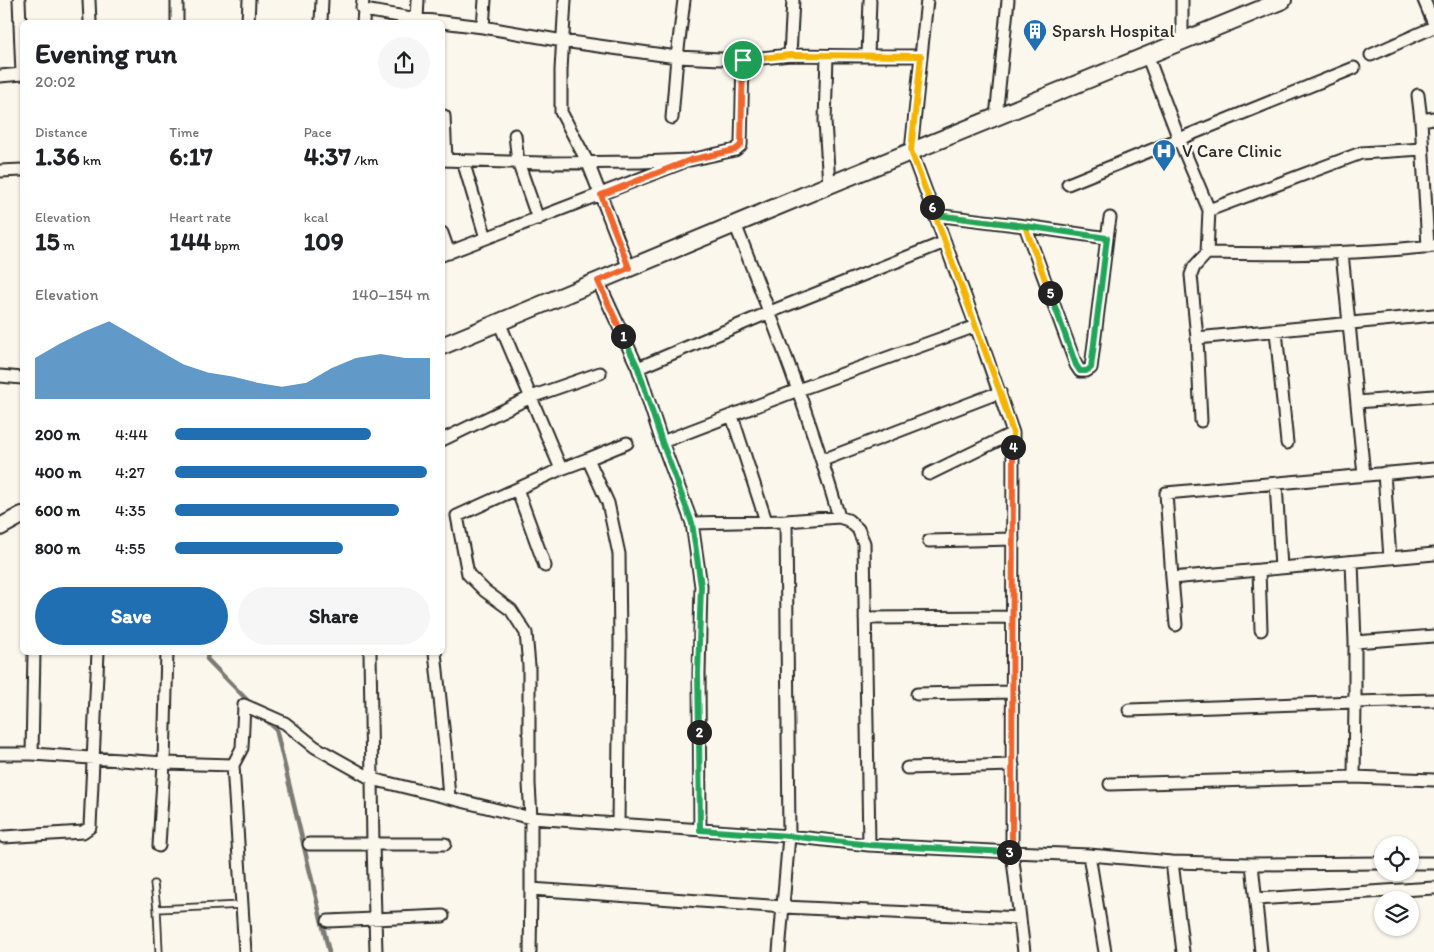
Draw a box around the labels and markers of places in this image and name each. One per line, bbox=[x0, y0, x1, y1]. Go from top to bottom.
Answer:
building icon: Sparsh Hospital bbox=[1022, 18, 1048, 52]
place label: Sparsh Hospital bbox=[1052, 20, 1175, 42]
pin bbox=[722, 39, 764, 81]
hospital icon: V Care Clinic bbox=[1151, 138, 1177, 172]
place label: V Care Clinic bbox=[1182, 140, 1282, 162]
pin: 6 bbox=[920, 194, 944, 220]
pin: 5 bbox=[1038, 280, 1062, 306]
pin: 1 bbox=[610, 324, 636, 348]
pin: 4 bbox=[1000, 434, 1026, 460]
pin: 2 bbox=[686, 720, 712, 744]
pin: 3 bbox=[996, 840, 1022, 864]

